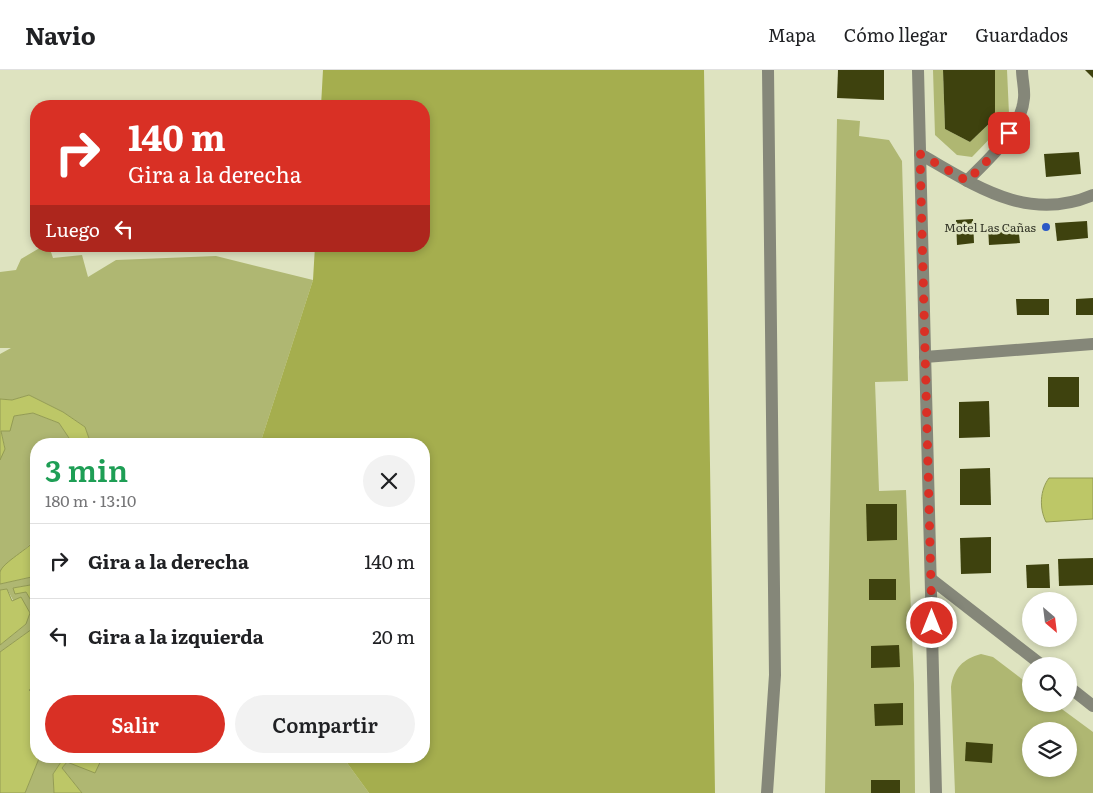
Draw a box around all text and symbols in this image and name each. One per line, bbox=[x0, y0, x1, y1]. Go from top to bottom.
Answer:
text: Navio bbox=[25, 17, 96, 52]
text: Mapa bbox=[768, 21, 816, 48]
text: Cómo llegar bbox=[844, 21, 947, 48]
text: Guardados bbox=[975, 21, 1068, 48]
text: 140 m bbox=[128, 110, 226, 162]
pin bbox=[988, 112, 1030, 154]
icon: arrive bbox=[995, 119, 1023, 147]
icon: right bbox=[45, 120, 110, 185]
text: Gira a la derecha bbox=[128, 157, 302, 190]
text: Luego bbox=[45, 215, 100, 243]
icon: left bbox=[110, 215, 138, 243]
place label: Motel Las Cañas bbox=[944, 218, 1037, 236]
marker: Motel Las Cañas bbox=[1040, 221, 1052, 233]
text: 3 min bbox=[45, 447, 128, 491]
button: close bbox=[363, 455, 415, 507]
text: 180 m · 13:10 bbox=[45, 488, 136, 512]
icon: right bbox=[45, 547, 73, 575]
text: Gira a la derecha bbox=[88, 547, 249, 575]
text: 140 m bbox=[364, 547, 415, 575]
north arrow bbox=[1022, 592, 1078, 648]
map controls bbox=[1022, 592, 1077, 777]
position arrow bbox=[905, 596, 957, 648]
icon: left bbox=[45, 622, 73, 650]
text: Gira a la izquierda bbox=[88, 622, 264, 650]
text: 20 m bbox=[372, 622, 415, 650]
button: search bbox=[1022, 657, 1077, 712]
button: Salir bbox=[45, 695, 225, 753]
button: Compartir bbox=[235, 695, 415, 753]
button: layers bbox=[1022, 722, 1077, 777]

